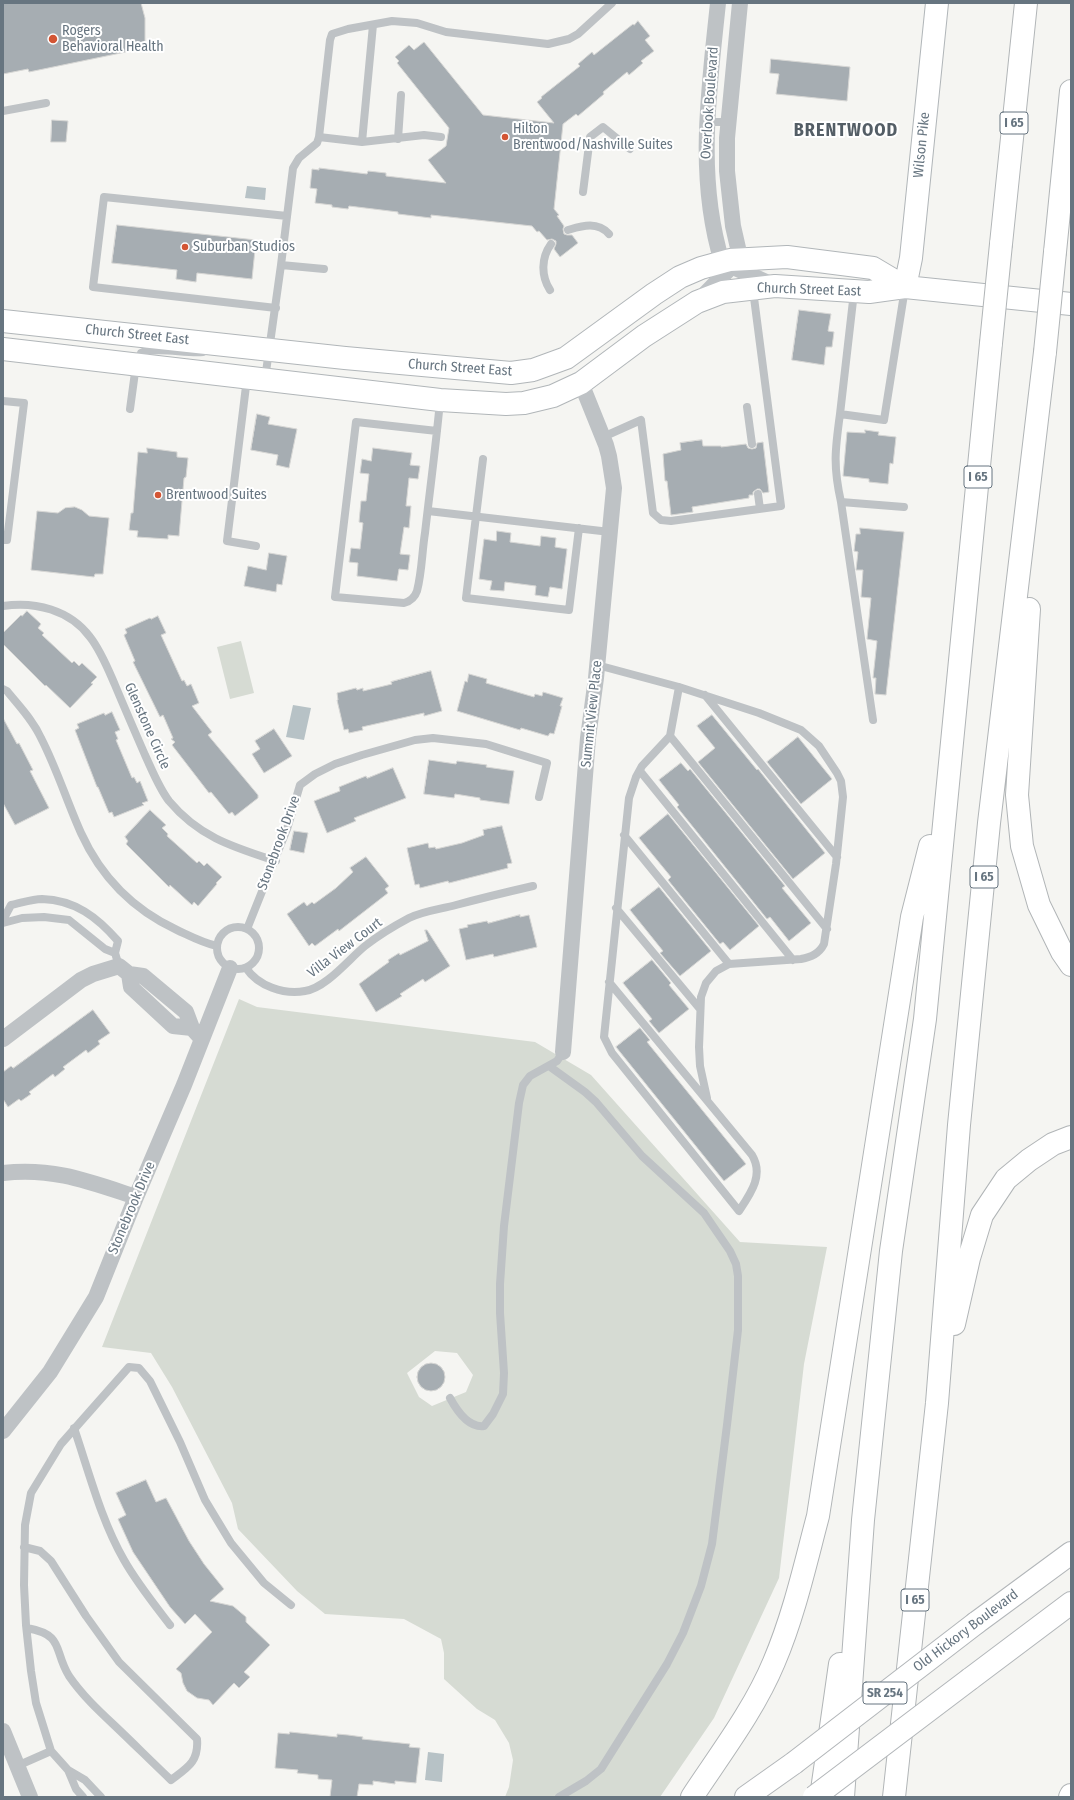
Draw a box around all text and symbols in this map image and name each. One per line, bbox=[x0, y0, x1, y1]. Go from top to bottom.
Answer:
place label: Rogers Behavioral Health bbox=[62, 23, 164, 56]
marker: Rogers Behavioral Health bbox=[47, 33, 59, 45]
street label: Overlook Boulevard bbox=[698, 46, 722, 160]
street label: Wilson Pike bbox=[910, 111, 934, 179]
road number: I 65 bbox=[1000, 112, 1028, 134]
district label: BRENTWOOD bbox=[794, 120, 898, 142]
place label: Hilton Brentwood/Nashville Suites bbox=[513, 121, 673, 154]
marker: Hilton Brentwood/Nashville Suites bbox=[500, 132, 510, 142]
place label: Suburban Studios bbox=[193, 239, 295, 255]
marker: Suburban Studios bbox=[180, 242, 190, 252]
street label: Church Street East bbox=[757, 280, 861, 300]
street label: Church Street East bbox=[84, 321, 190, 349]
street label: Church Street East bbox=[407, 356, 513, 380]
road number: I 65 bbox=[964, 466, 992, 488]
place label: Brentwood Suites bbox=[166, 487, 267, 503]
marker: Brentwood Suites bbox=[153, 490, 163, 500]
street label: Summit View Place bbox=[578, 660, 606, 768]
street label: Glenstone Circle bbox=[120, 680, 174, 772]
street label: Stonebrook Drive bbox=[254, 794, 304, 892]
road number: I 65 bbox=[970, 866, 998, 888]
street label: Villa View Court bbox=[304, 914, 386, 982]
street label: Stonebrook Drive bbox=[105, 1159, 159, 1257]
street label: Old Hickory Boulevard bbox=[910, 1586, 1022, 1676]
road number: I 65 bbox=[901, 1589, 929, 1611]
road number: SR 254 bbox=[863, 1682, 907, 1704]

